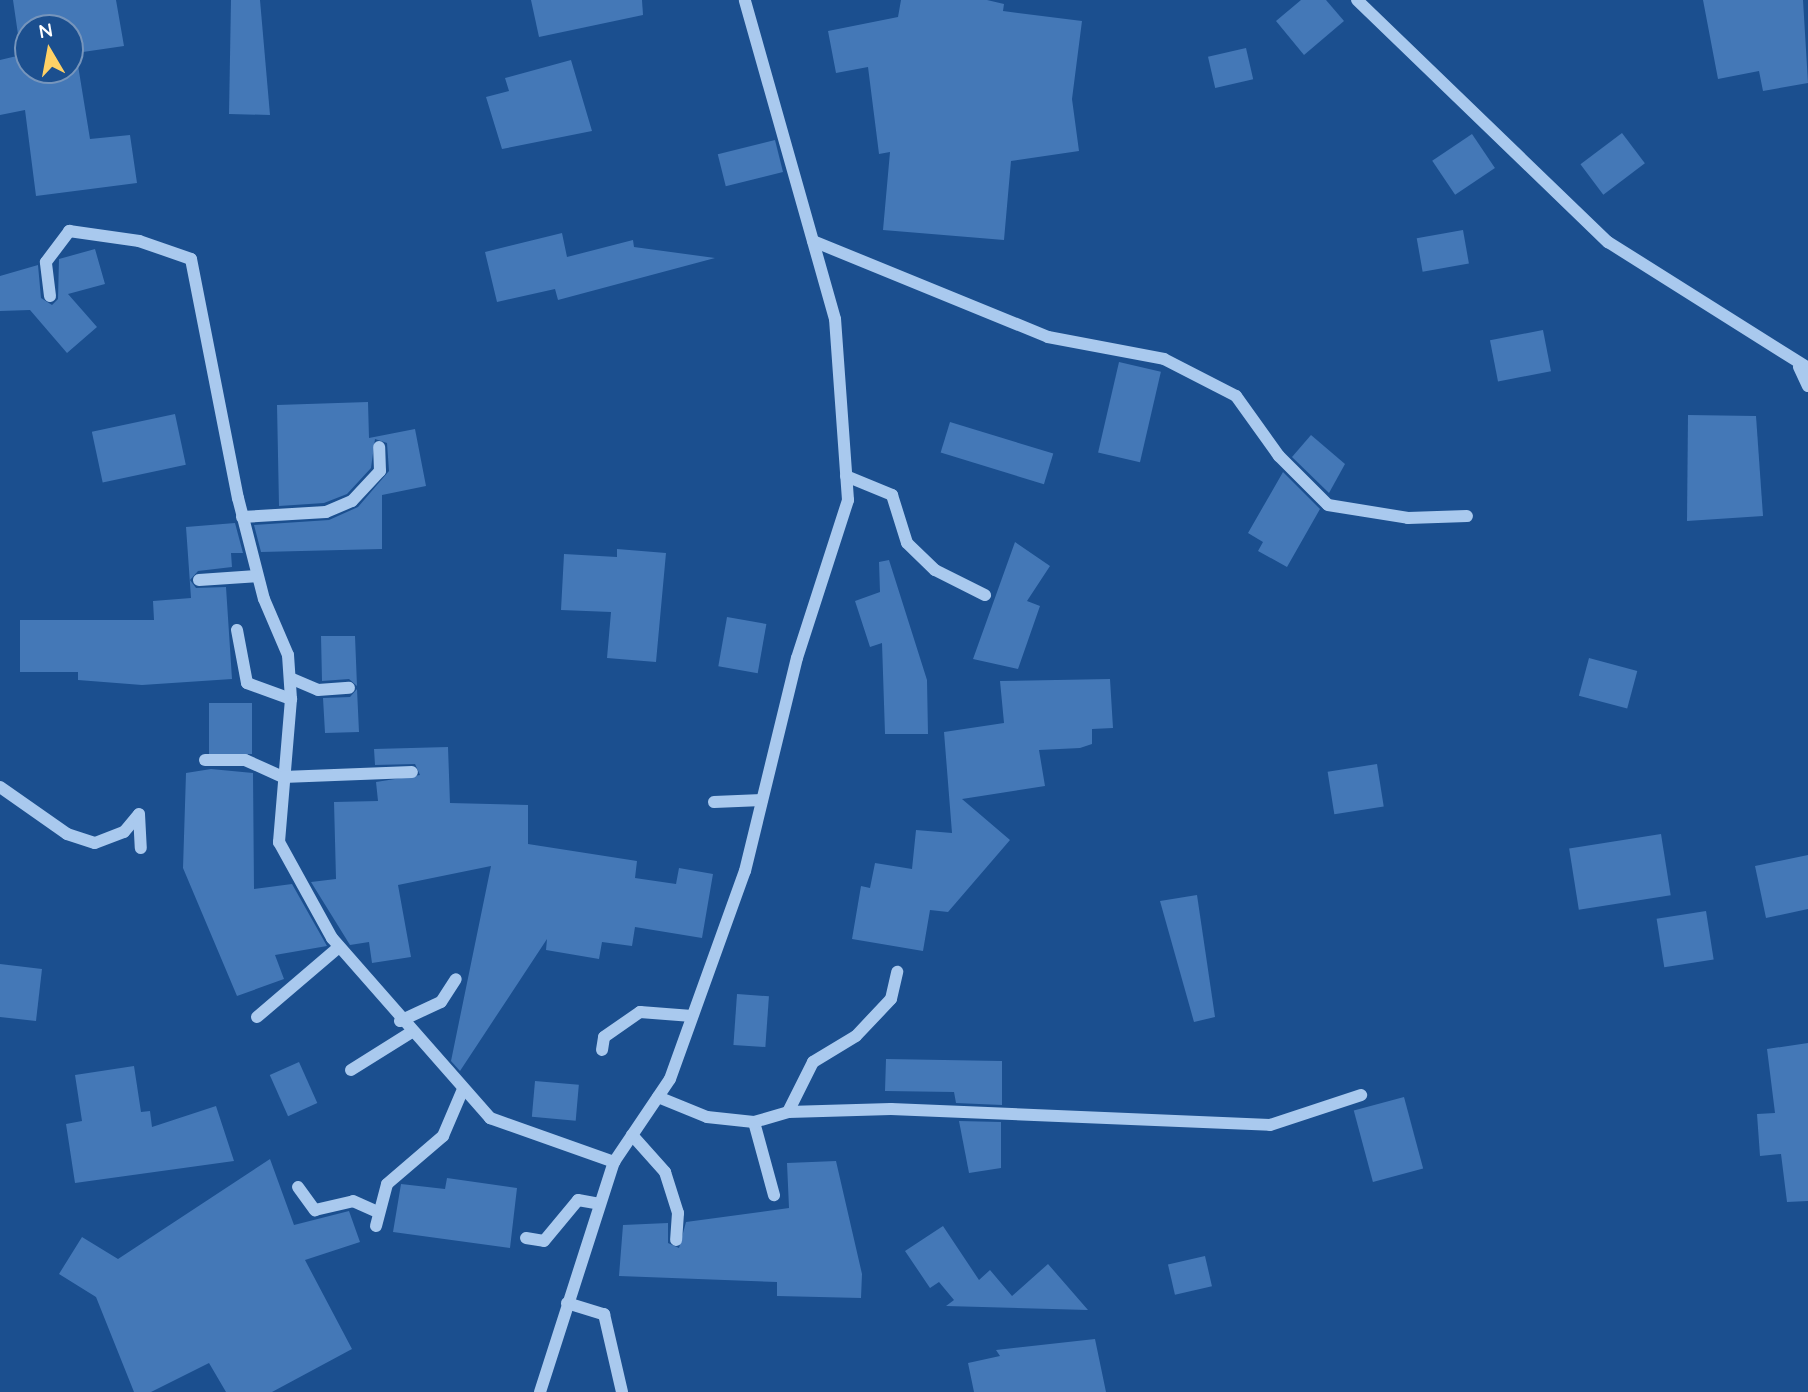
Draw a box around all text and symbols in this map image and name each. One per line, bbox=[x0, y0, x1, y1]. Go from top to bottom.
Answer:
north arrow bbox=[14, 14, 84, 84]
text: N bbox=[37, 17, 55, 43]

